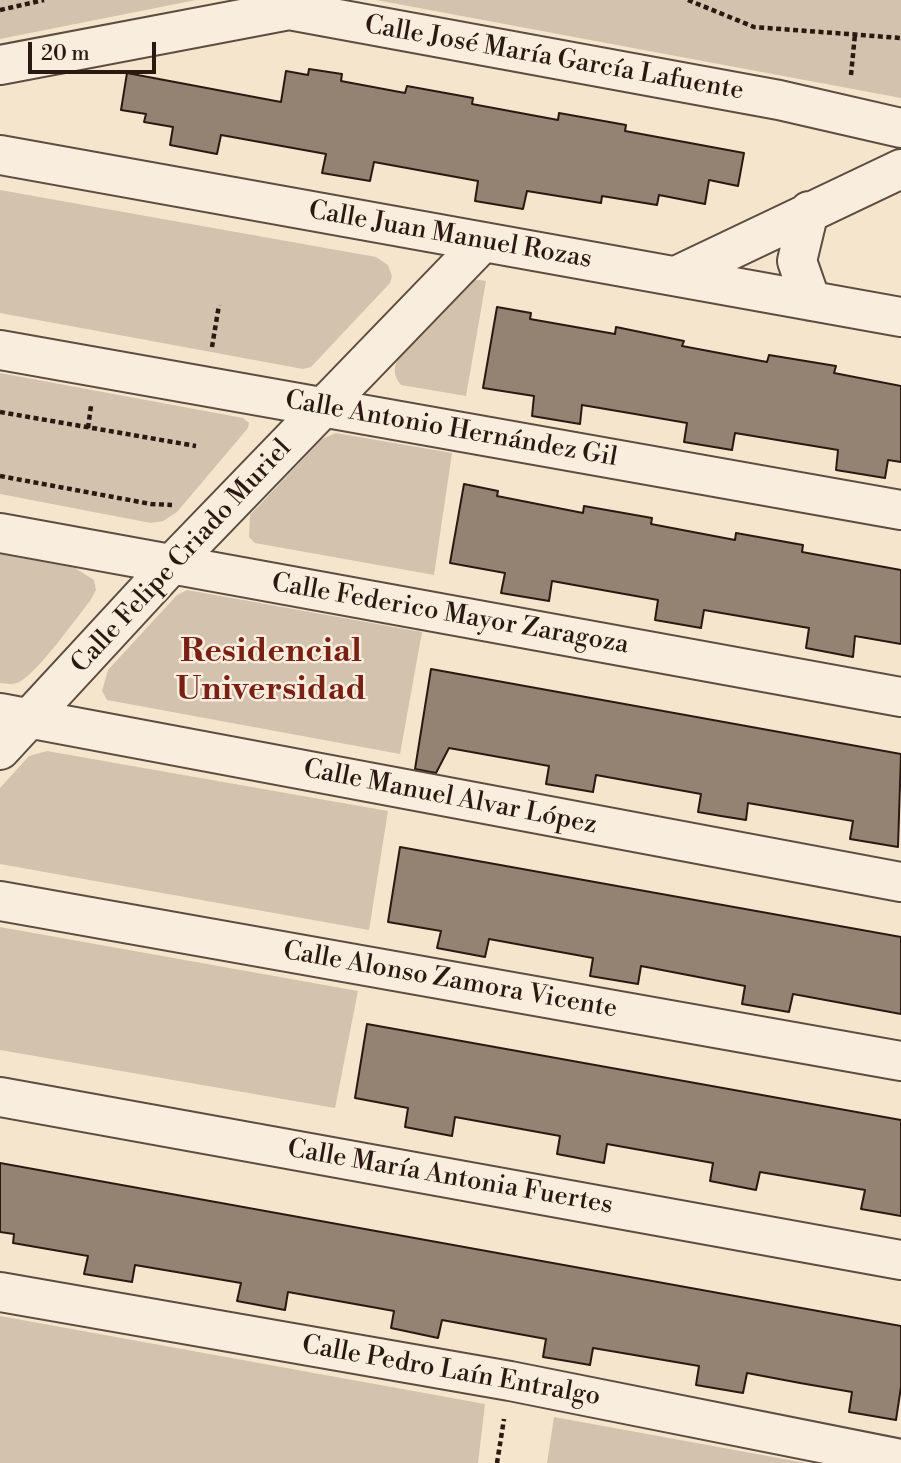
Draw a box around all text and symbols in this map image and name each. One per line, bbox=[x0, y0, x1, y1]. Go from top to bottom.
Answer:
street label: Calle José María García Lafuente bbox=[362, 10, 746, 108]
scale bar bbox=[32, 28, 159, 72]
text: 20 m bbox=[41, 41, 90, 67]
street label: Calle Juan Manuel Rozas bbox=[306, 196, 594, 276]
street label: Calle Antonio Hernández Gil bbox=[282, 385, 620, 475]
street label: Calle Felipe Criado Muriel bbox=[65, 434, 299, 680]
street label: Calle Federico Mayor Zaragoza bbox=[269, 568, 631, 662]
district label: Residencial Universidad bbox=[176, 633, 366, 711]
street label: Calle Manuel Alvar López bbox=[301, 754, 599, 842]
street label: Calle Alonso Zamora Vicente bbox=[281, 936, 619, 1026]
street label: Calle María Antonia Fuertes bbox=[285, 1134, 615, 1222]
street label: Calle Pedro Laín Entralgo bbox=[299, 1330, 603, 1414]

